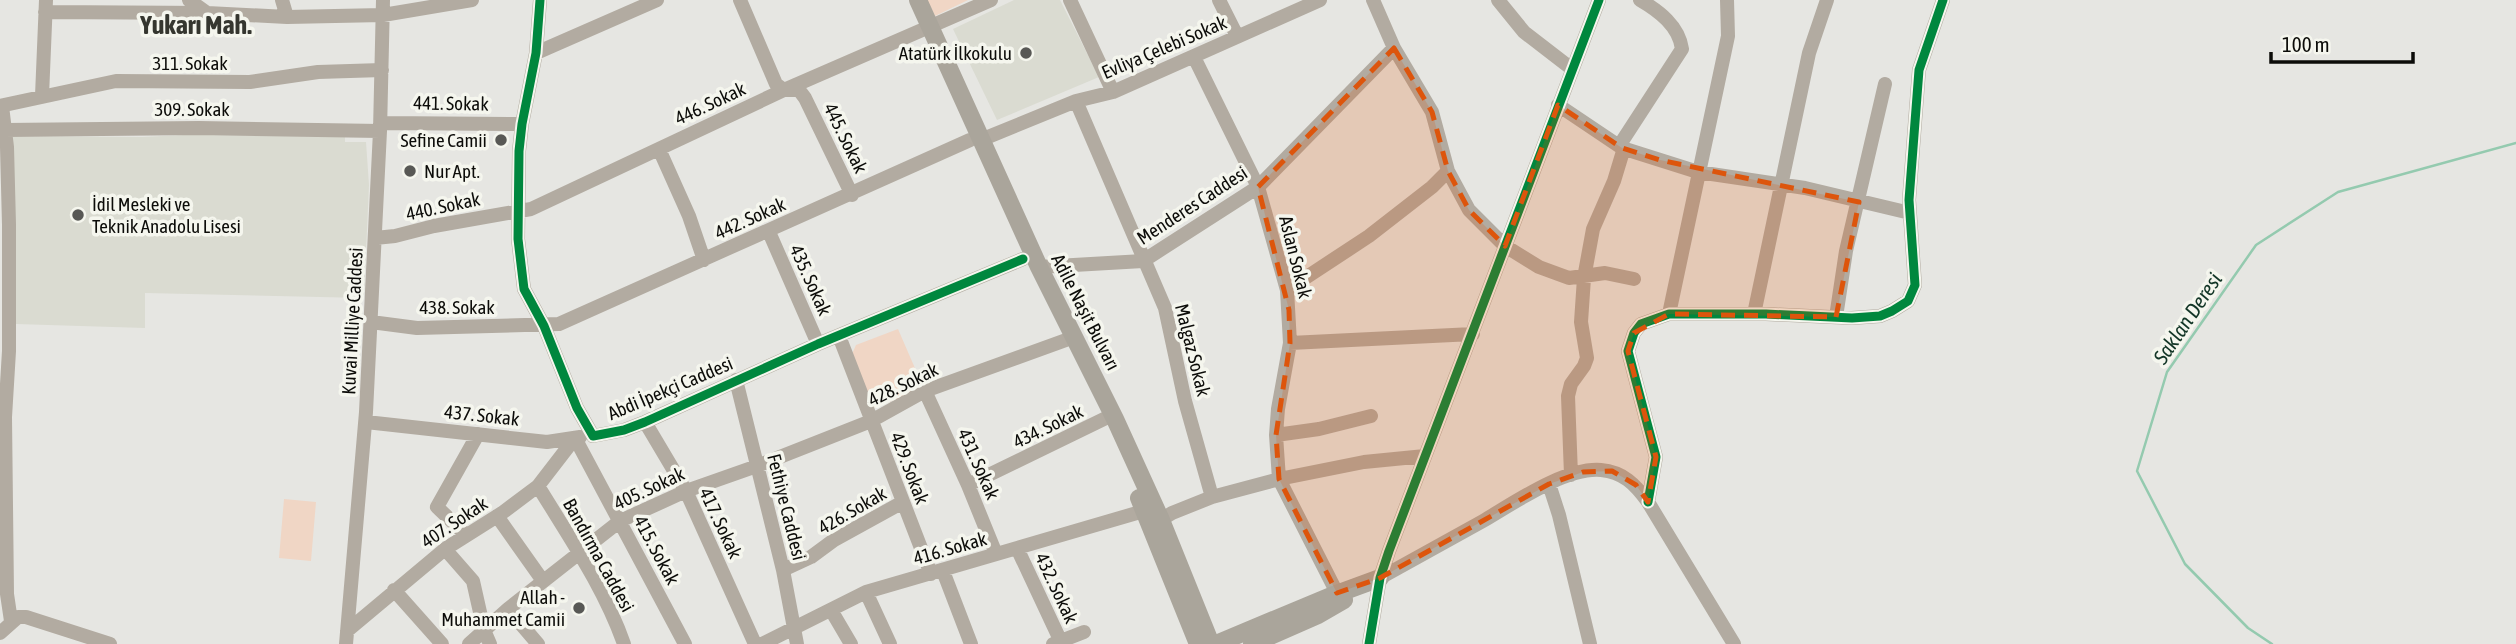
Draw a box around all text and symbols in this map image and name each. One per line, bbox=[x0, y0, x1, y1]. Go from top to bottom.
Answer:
district label: Yukarı Mah. bbox=[139, 10, 252, 40]
street label: Evliya Çelebi Sokak bbox=[1098, 11, 1230, 83]
scale bar bbox=[2271, 21, 2413, 65]
text: 100 m bbox=[2282, 32, 2330, 56]
place label: Atatürk İlkokulu bbox=[899, 42, 1012, 64]
marker: Atatürk İlkokulu bbox=[1018, 45, 1034, 61]
street label: 311. Sokak bbox=[152, 52, 228, 74]
street label: 446. Sokak bbox=[671, 77, 749, 129]
street label: 441. Sokak bbox=[413, 91, 489, 115]
street label: 309. Sokak bbox=[154, 98, 230, 120]
street label: 445. Sokak bbox=[820, 99, 873, 177]
place label: Sefine Camii bbox=[401, 129, 487, 151]
marker: Sefine Camii bbox=[493, 132, 509, 148]
place label: Nur Apt. bbox=[424, 160, 480, 182]
street label: Menderes Caddesi bbox=[1133, 161, 1251, 249]
marker: Nur Apt. bbox=[402, 163, 418, 179]
street label: 440. Sokak bbox=[404, 187, 483, 225]
street label: 442. Sokak bbox=[711, 192, 789, 243]
place label: İdil Mesleki ve Teknik Anadolu Lisesi bbox=[92, 193, 241, 237]
marker: İdil Mesleki ve Teknik Anadolu Lisesi bbox=[70, 207, 86, 223]
street label: Aslan Sokak bbox=[1275, 214, 1317, 301]
street label: 435. Sokak bbox=[786, 241, 837, 319]
street label: Kuvai Milliye Caddesi bbox=[337, 247, 367, 395]
street label: Adile Naşit Bulvarı bbox=[1047, 250, 1125, 374]
water label: Saklan Deresi bbox=[2147, 268, 2226, 369]
street label: 438. Sokak bbox=[419, 296, 495, 318]
street label: Malgaz Sokak bbox=[1171, 301, 1215, 399]
street label: Abdi İpekçi Caddesi bbox=[604, 352, 736, 424]
street label: 428. Sokak bbox=[864, 357, 942, 410]
street label: 434. Sokak bbox=[1009, 399, 1087, 452]
street label: 437. Sokak bbox=[443, 400, 521, 430]
street label: 431. Sokak bbox=[954, 425, 1005, 503]
street label: 429. Sokak bbox=[886, 429, 934, 508]
street label: Fethiye Caddesi bbox=[763, 451, 811, 563]
street label: 405. Sokak bbox=[610, 462, 688, 514]
street label: 426. Sokak bbox=[814, 481, 891, 538]
street label: 417. Sokak bbox=[695, 484, 747, 562]
street label: 407. Sokak bbox=[417, 491, 492, 552]
street label: Bandırma Caddesi bbox=[559, 494, 639, 616]
street label: 415. Sokak bbox=[630, 512, 685, 589]
street label: 416. Sokak bbox=[911, 527, 990, 569]
street label: 432. Sokak bbox=[1031, 549, 1083, 627]
place label: Allah - Muhammet Camii bbox=[441, 586, 565, 630]
marker: Allah - Muhammet Camii bbox=[571, 600, 587, 616]

